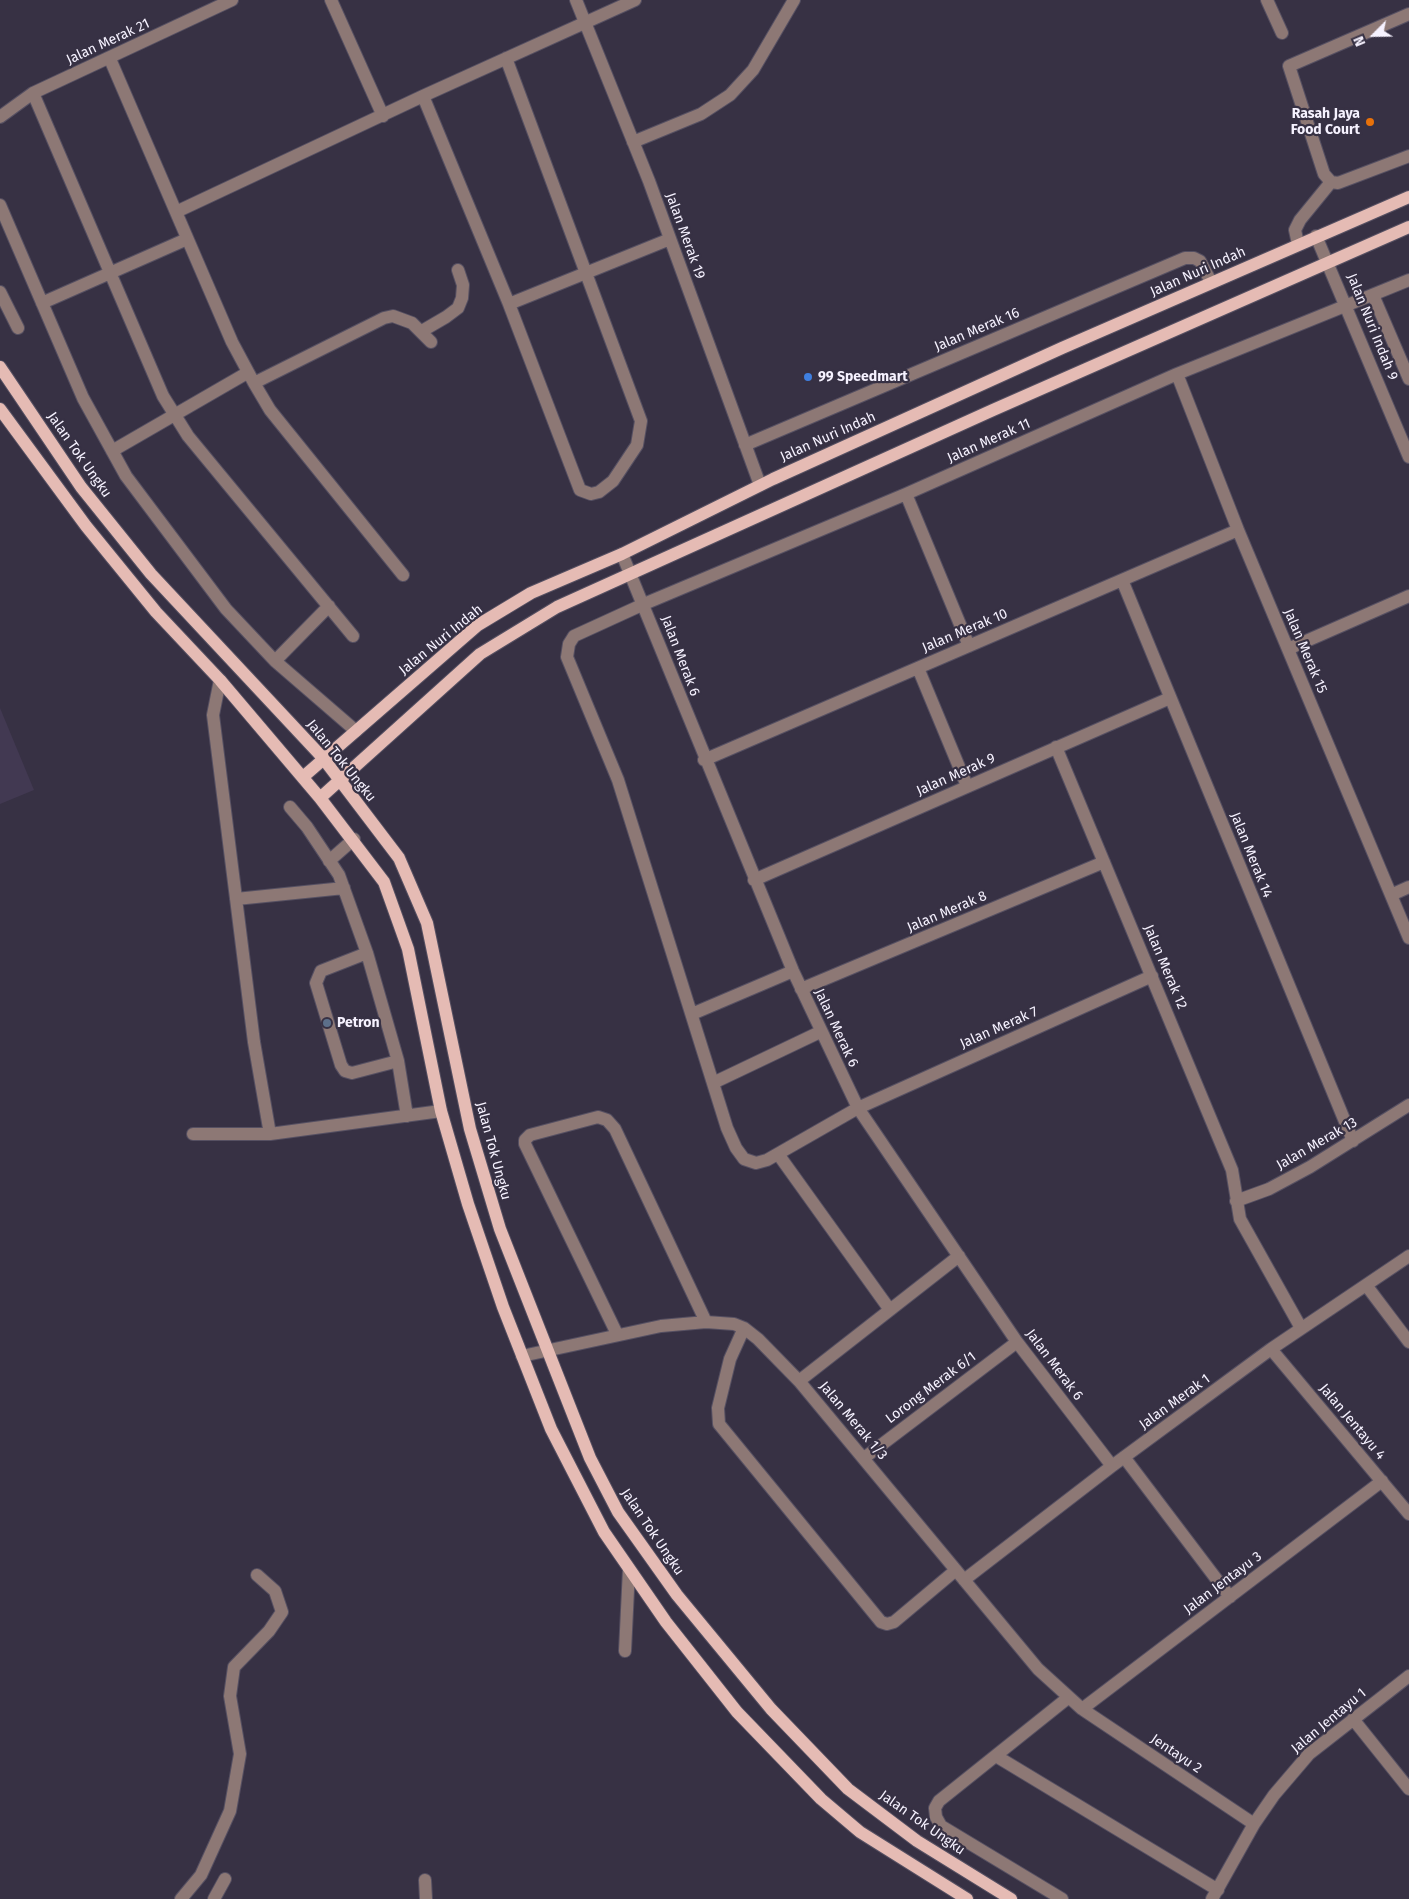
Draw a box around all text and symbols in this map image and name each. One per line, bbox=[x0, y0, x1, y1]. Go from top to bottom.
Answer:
north arrow bbox=[1349, 10, 1399, 60]
street label: Jalan Merak 21 bbox=[64, 15, 152, 69]
text: N bbox=[1350, 33, 1369, 49]
place label: Rasah Jaya Food Court bbox=[1291, 106, 1360, 138]
marker: Rasah Jaya Food Court bbox=[1364, 116, 1376, 128]
street label: Jalan Merak 19 bbox=[662, 191, 708, 281]
street label: Jalan Nuri Indah bbox=[1148, 243, 1248, 301]
street label: Jalan Nuri Indah 9 bbox=[1343, 271, 1401, 383]
street label: Jalan Merak 16 bbox=[932, 305, 1022, 355]
place label: 99 Speedmart bbox=[818, 369, 908, 385]
marker: 99 Speedmart bbox=[802, 371, 814, 383]
street label: Jalan Nuri Indah bbox=[778, 408, 878, 466]
street label: Jalan Tok Ungku bbox=[43, 409, 115, 501]
street label: Jalan Merak 11 bbox=[945, 415, 1033, 467]
street label: Jalan Nuri Indah bbox=[396, 601, 486, 679]
street label: Jalan Merak 10 bbox=[920, 605, 1010, 657]
street label: Jalan Merak 15 bbox=[1280, 606, 1330, 696]
street label: Jalan Merak 6 bbox=[657, 613, 703, 699]
street label: Jalan Tok Ungku bbox=[303, 717, 379, 805]
street label: Jalan Merak 9 bbox=[914, 750, 998, 800]
street label: Jalan Merak 14 bbox=[1226, 810, 1276, 900]
street label: Jalan Merak 8 bbox=[905, 888, 989, 936]
street label: Jalan Merak 12 bbox=[1140, 922, 1190, 1012]
street label: Jalan Merak 6 bbox=[810, 986, 862, 1070]
street label: Jalan Merak 7 bbox=[957, 1003, 1041, 1053]
place label: Petron bbox=[337, 1015, 380, 1031]
marker: Petron bbox=[321, 1017, 333, 1029]
street label: Jalan Tok Ungku bbox=[472, 1100, 514, 1202]
street label: Jalan Merak 13 bbox=[1274, 1114, 1360, 1174]
street label: Jalan Merak 6 bbox=[1022, 1326, 1086, 1404]
street label: Lorong Merak 6/1 bbox=[883, 1349, 979, 1427]
street label: Jalan Merak 1 bbox=[1136, 1371, 1214, 1433]
street label: Jalan Merak 1/3 bbox=[815, 1378, 891, 1464]
street label: Jalan Jentayu 4 bbox=[1315, 1381, 1389, 1463]
street label: Jalan Tok Ungku bbox=[617, 1486, 687, 1578]
street label: Jalan Jentayu 3 bbox=[1181, 1548, 1265, 1618]
street label: Jalan Jentayu 1 bbox=[1288, 1685, 1370, 1757]
street label: Jentayu 2 bbox=[1147, 1731, 1205, 1777]
street label: Jalan Tok Ungku bbox=[876, 1787, 968, 1859]

